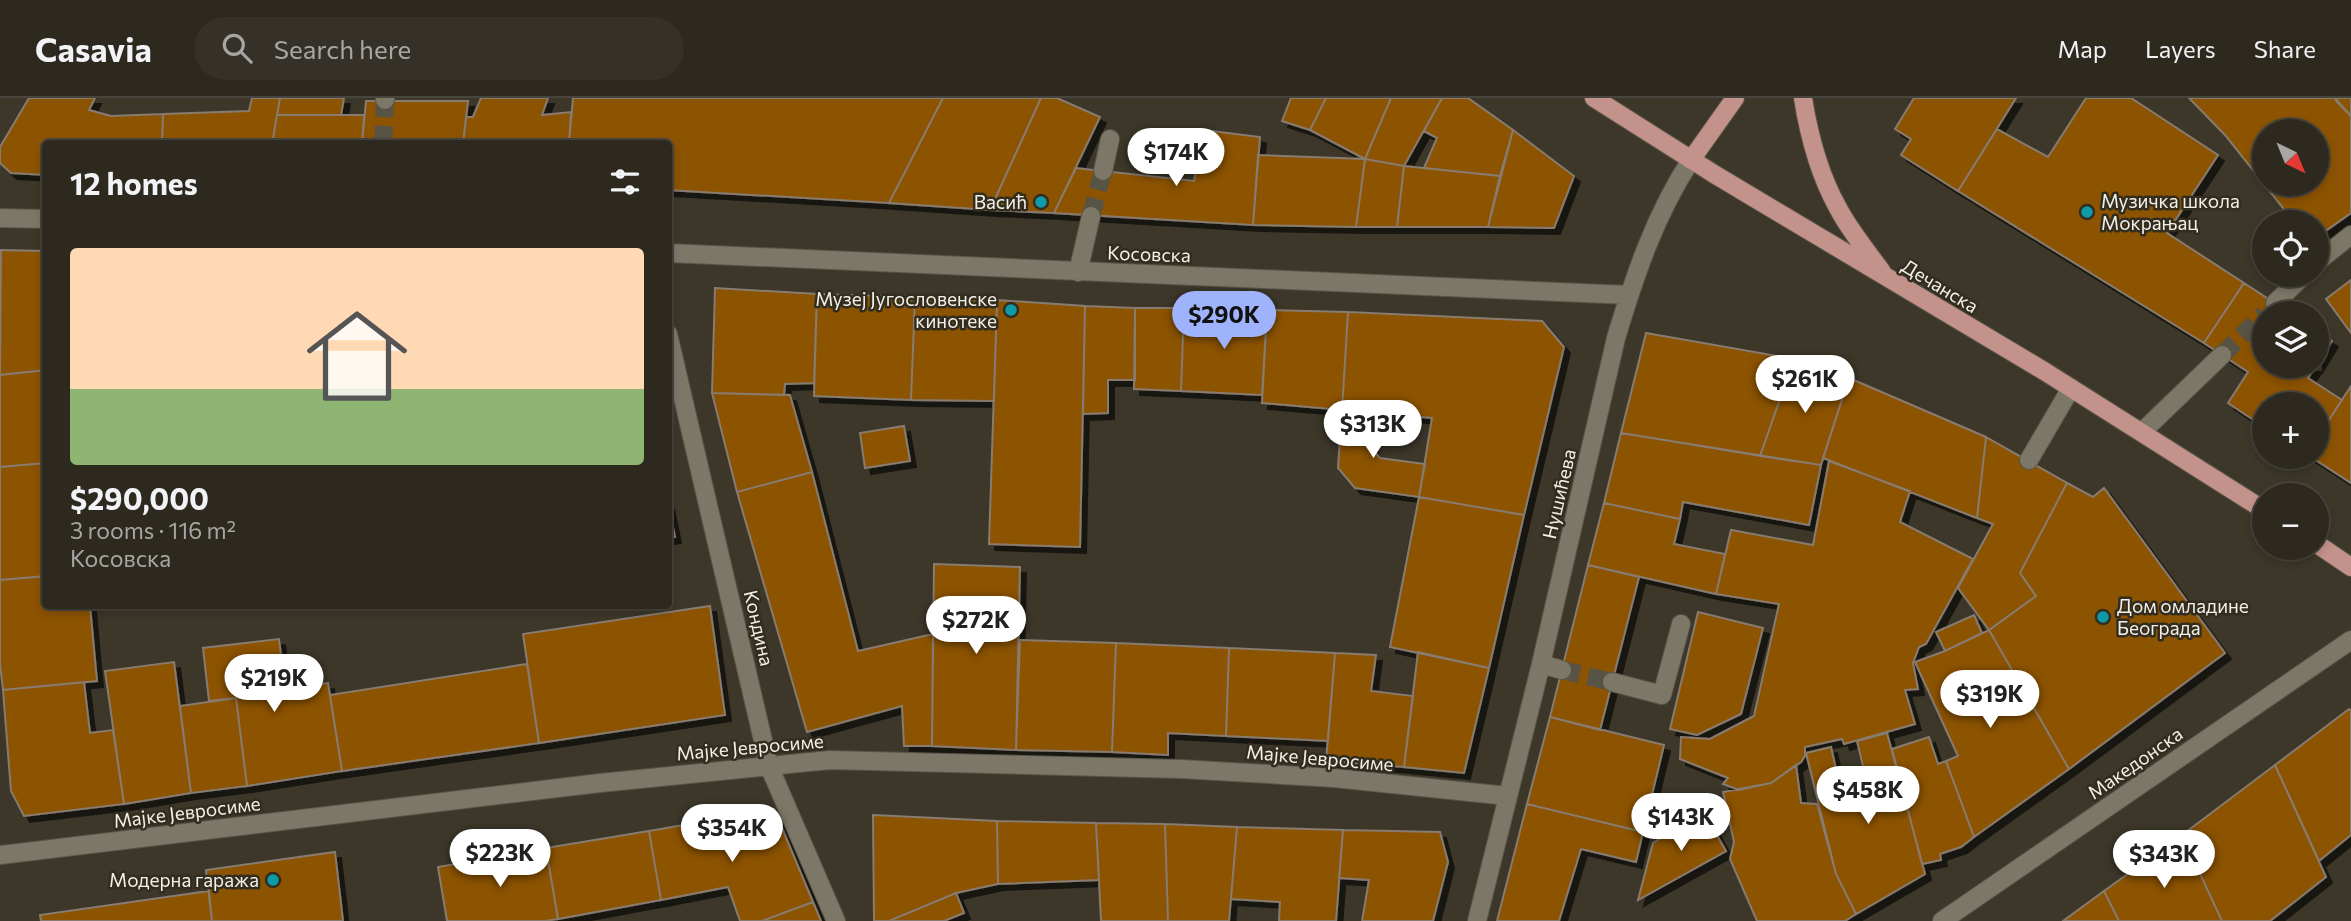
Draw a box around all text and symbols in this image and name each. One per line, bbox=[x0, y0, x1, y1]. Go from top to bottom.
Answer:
search box bbox=[194, 17, 684, 80]
text: Casavia bbox=[35, 28, 152, 69]
icon: search bbox=[218, 29, 256, 67]
text: Search here bbox=[274, 33, 411, 64]
text: Map bbox=[2058, 34, 2107, 63]
text: Layers bbox=[2145, 34, 2216, 63]
text: Share bbox=[2254, 34, 2316, 63]
north arrow bbox=[2252, 119, 2329, 196]
map controls bbox=[2252, 119, 2329, 560]
pin: $174K bbox=[1127, 129, 1225, 188]
text: $174K bbox=[1143, 137, 1209, 165]
icon: filters bbox=[606, 163, 644, 201]
text: 12 homes bbox=[70, 164, 198, 201]
place label: Музичка школа Мокрањац bbox=[2101, 189, 2240, 234]
place label: Васић bbox=[974, 190, 1027, 213]
marker: Васић bbox=[1033, 194, 1049, 210]
marker: Музичка школа Мокрањац bbox=[2079, 204, 2095, 220]
button: locate bbox=[2252, 210, 2329, 287]
street label: Косовска bbox=[1107, 241, 1191, 266]
street label: Дечанска bbox=[1898, 254, 1983, 317]
place label: Музеј Југословенске кинотеке bbox=[815, 287, 997, 332]
pin: $290K bbox=[1175, 292, 1273, 351]
icon: home bbox=[294, 293, 420, 419]
text: $290K bbox=[1188, 300, 1260, 328]
button: layers bbox=[2252, 301, 2329, 378]
marker: Музеј Југословенске кинотеке bbox=[1003, 302, 1019, 318]
pin: $261K bbox=[1756, 356, 1854, 415]
text: $261K bbox=[1772, 364, 1838, 392]
button: + bbox=[2252, 392, 2329, 469]
pin: $313K bbox=[1324, 400, 1422, 460]
text: $313K bbox=[1340, 409, 1406, 437]
street label: Нушићева bbox=[1537, 447, 1580, 541]
text: $290,000 bbox=[70, 479, 209, 516]
button: − bbox=[2252, 483, 2329, 560]
text: 3 rooms · 116 m² bbox=[70, 516, 236, 544]
text: Косовска bbox=[70, 544, 171, 572]
street label: Кондина bbox=[740, 588, 779, 668]
place label: Дом омладине Београда bbox=[2117, 594, 2249, 639]
pin: $272K bbox=[927, 596, 1025, 656]
text: $272K bbox=[942, 605, 1010, 633]
marker: Дом омладине Београда bbox=[2095, 609, 2111, 625]
pin: $219K bbox=[225, 654, 323, 714]
text: $219K bbox=[241, 663, 307, 691]
pin: $319K bbox=[1941, 670, 2039, 730]
text: $319K bbox=[1956, 679, 2024, 707]
street label: Македонска bbox=[2083, 722, 2186, 804]
street label: Мајке Јевросиме bbox=[675, 729, 825, 764]
street label: Мајке Јевросиме bbox=[1245, 740, 1395, 775]
pin: $458K bbox=[1819, 766, 1917, 826]
text: $458K bbox=[1832, 775, 1904, 803]
street label: Мајке Јевросиме bbox=[112, 791, 262, 832]
pin: $143K bbox=[1632, 794, 1730, 853]
text: $143K bbox=[1647, 802, 1715, 830]
pin: $354K bbox=[683, 804, 781, 864]
text: $354K bbox=[697, 813, 767, 841]
pin: $223K bbox=[451, 830, 549, 889]
pin: $343K bbox=[2115, 830, 2213, 890]
text: $223K bbox=[466, 838, 534, 866]
text: $343K bbox=[2129, 839, 2199, 867]
place label: Модерна гаража bbox=[109, 868, 259, 891]
marker: Модерна гаража bbox=[265, 872, 281, 888]

